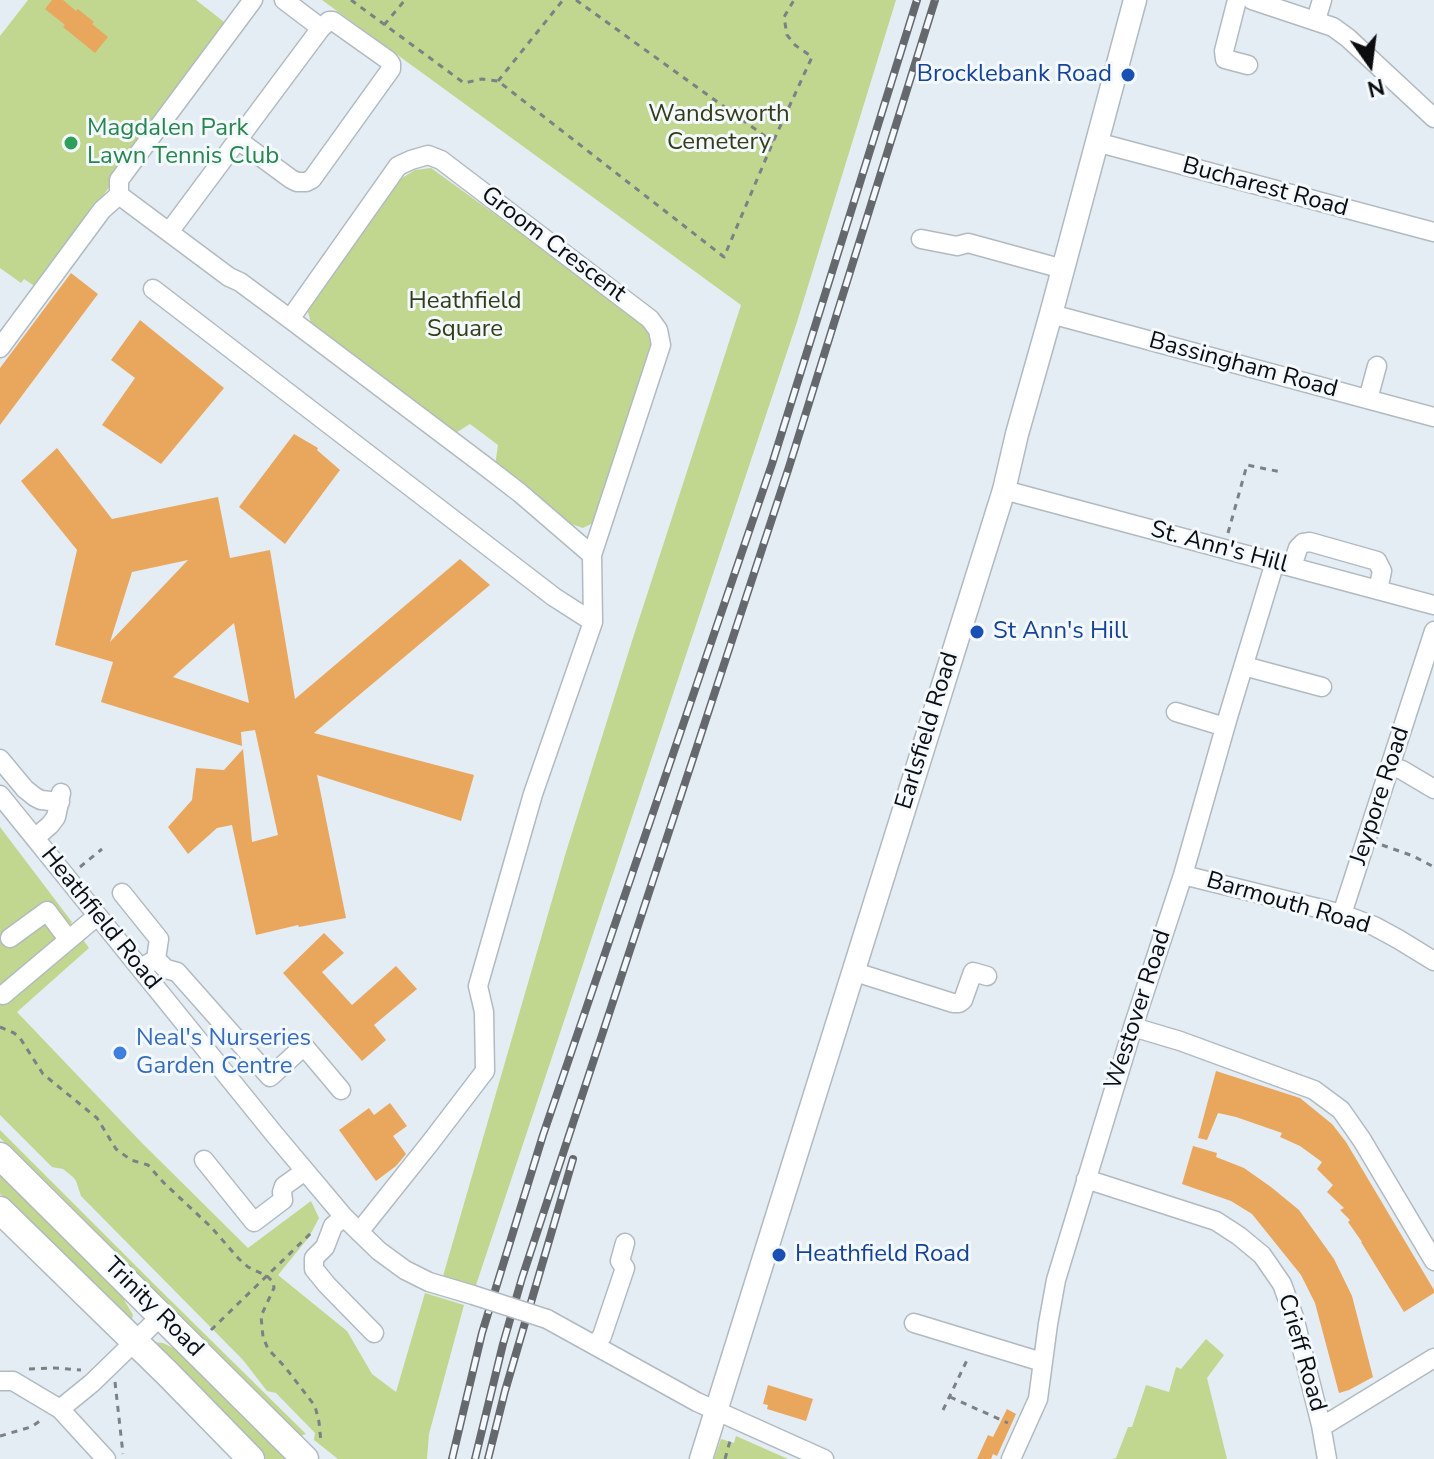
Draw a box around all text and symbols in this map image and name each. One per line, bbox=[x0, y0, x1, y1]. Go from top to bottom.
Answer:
north arrow bbox=[1330, 24, 1410, 104]
place label: Brocklebank Road bbox=[917, 61, 1112, 89]
marker: Brocklebank Road bbox=[1119, 66, 1137, 84]
text: N bbox=[1364, 71, 1387, 104]
park label: Wandsworth Cemetery bbox=[648, 101, 790, 157]
place label: Magdalen Park Lawn Tennis Club bbox=[87, 115, 279, 171]
marker: Magdalen Park Lawn Tennis Club bbox=[62, 134, 80, 152]
street label: Bucharest Road bbox=[1179, 152, 1351, 224]
street label: Groom Crescent bbox=[475, 181, 631, 309]
park label: Heathfield Square bbox=[409, 288, 521, 344]
street label: Bassingham Road bbox=[1145, 327, 1341, 405]
street label: St. Ann's Hill bbox=[1147, 516, 1291, 580]
place label: St Ann's Hill bbox=[993, 618, 1128, 646]
marker: St Ann's Hill bbox=[968, 623, 986, 641]
street label: Earlsfield Road bbox=[890, 649, 966, 813]
street label: Jeypore Road bbox=[1345, 723, 1417, 869]
street label: Heathfield Road bbox=[34, 842, 166, 996]
street label: Barmouth Road bbox=[1203, 867, 1373, 941]
street label: Westover Road bbox=[1100, 927, 1178, 1093]
place label: Neal's Nurseries Garden Centre bbox=[136, 1025, 311, 1081]
marker: Neal's Nurseries Garden Centre bbox=[111, 1044, 129, 1062]
place label: Heathfield Road bbox=[795, 1241, 970, 1269]
marker: Heathfield Road bbox=[770, 1246, 788, 1264]
street label: Trinity Road bbox=[97, 1252, 209, 1364]
street label: Crieff Road bbox=[1271, 1291, 1331, 1415]

